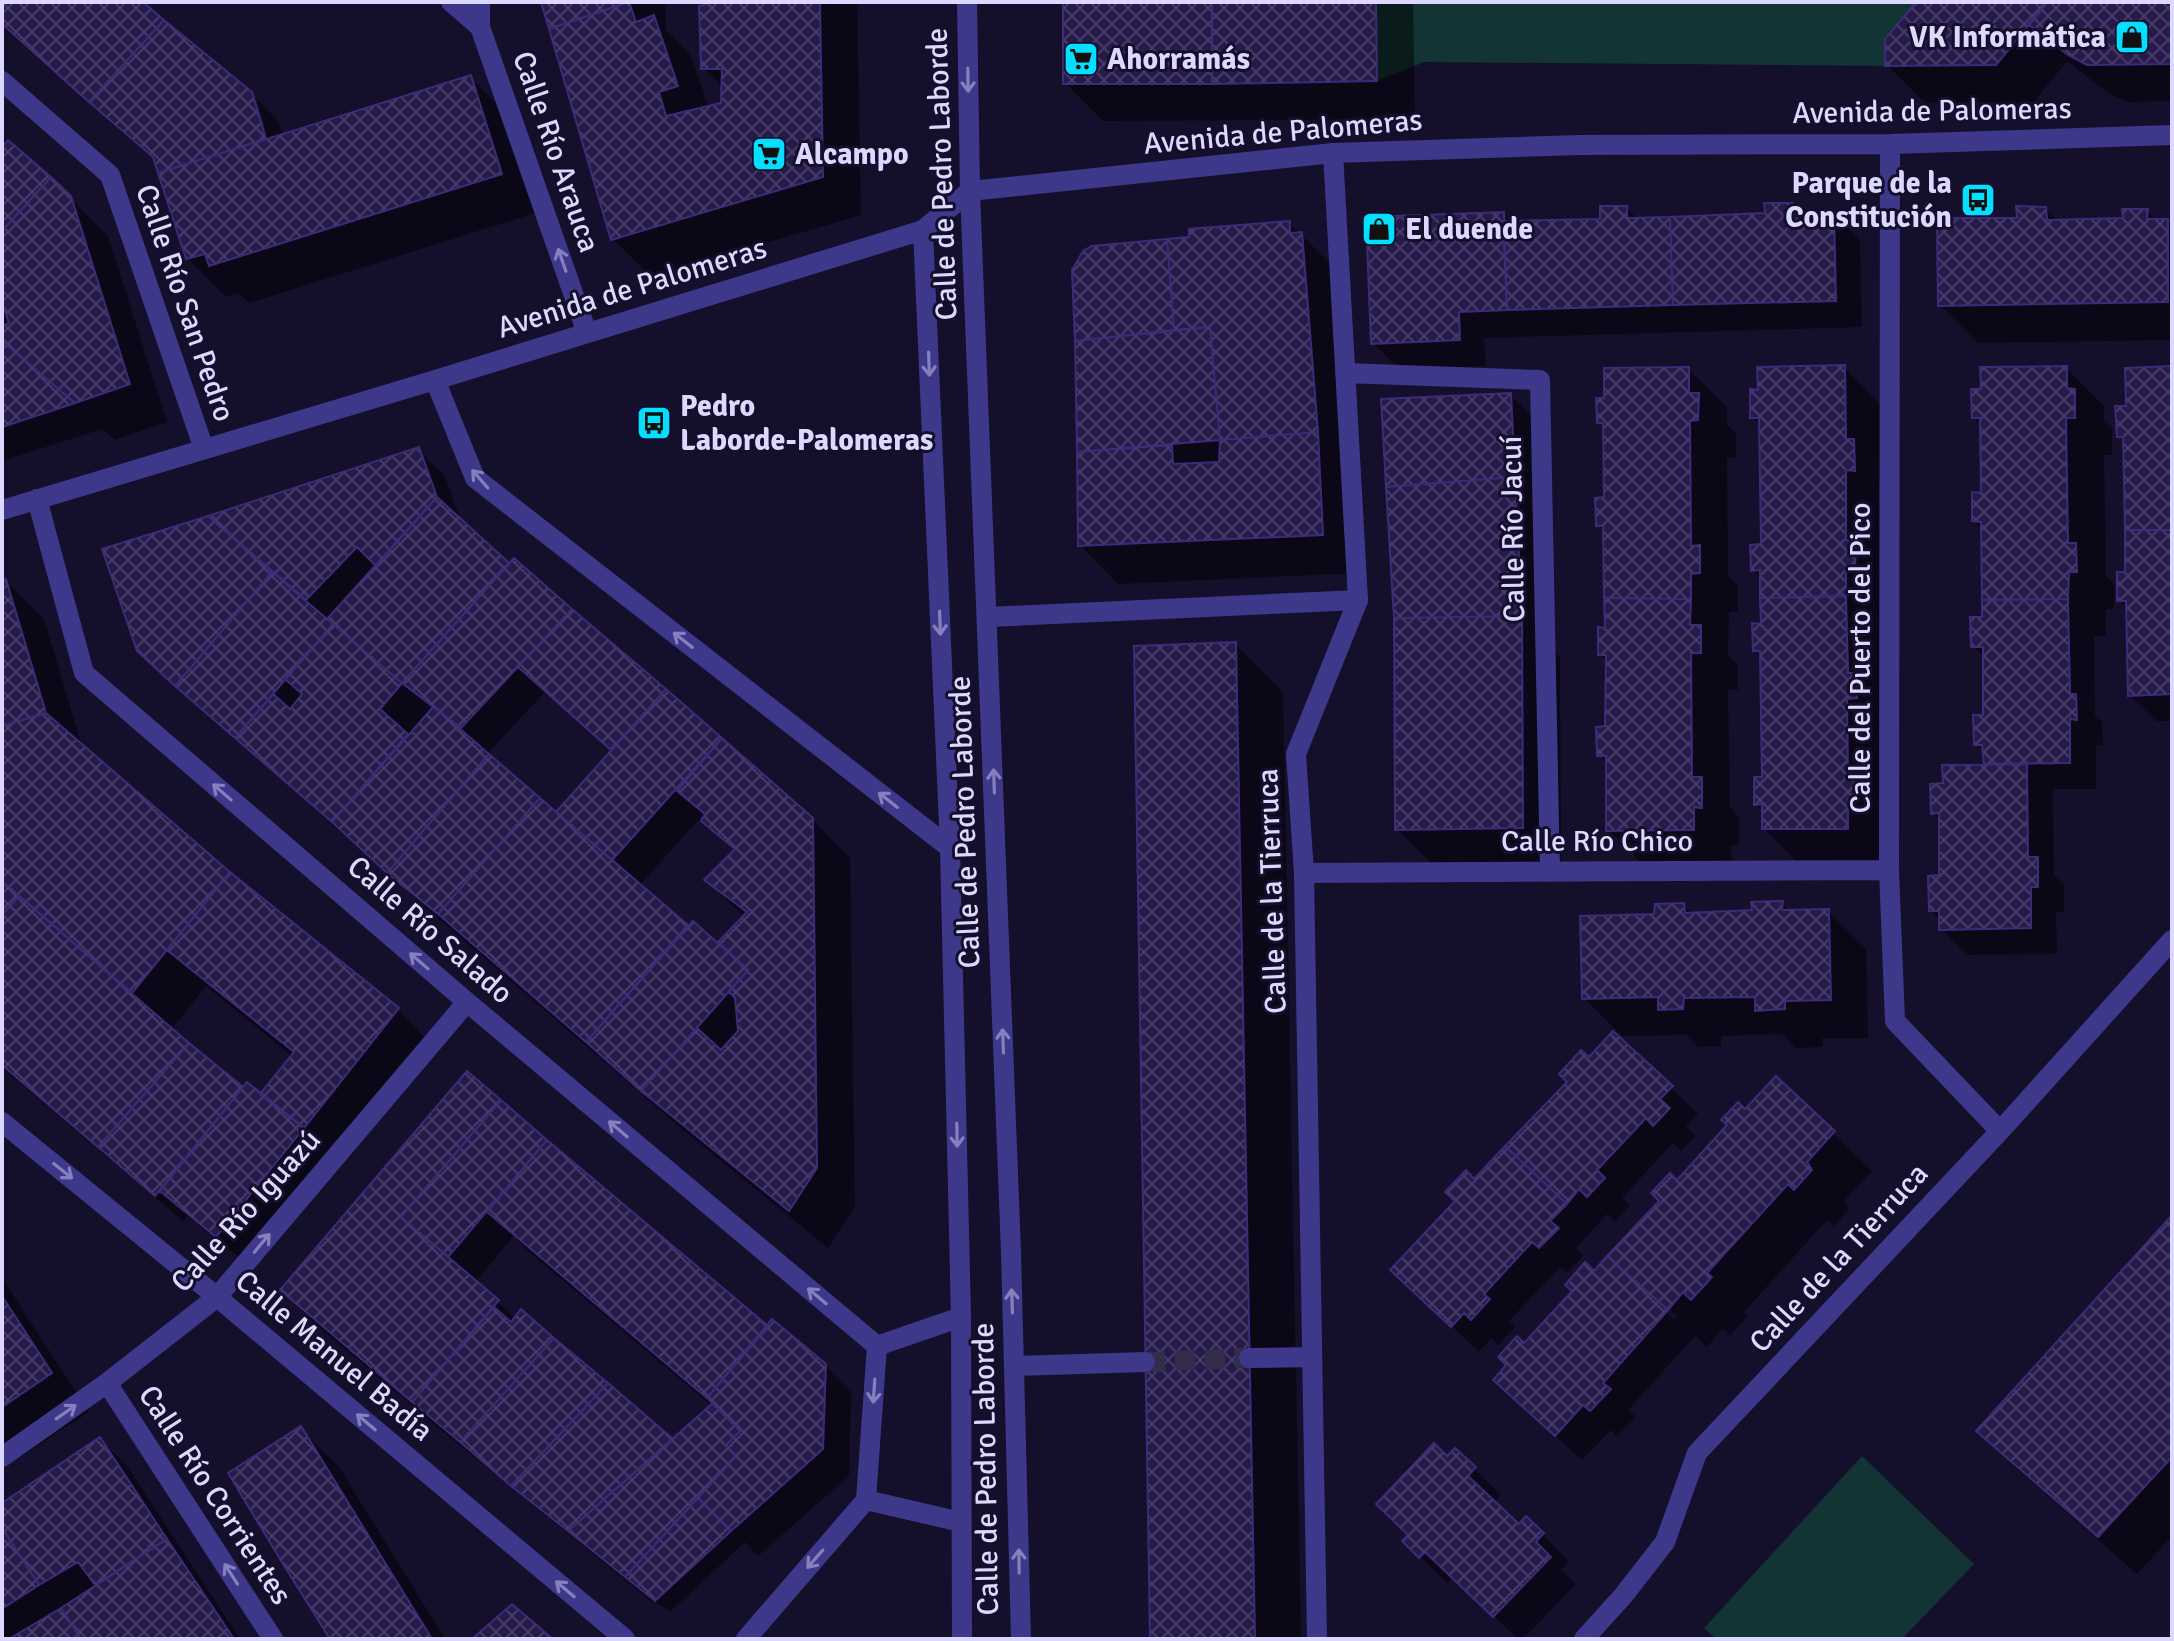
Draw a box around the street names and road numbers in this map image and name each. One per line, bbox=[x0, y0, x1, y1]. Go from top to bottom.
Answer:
street label: Calle de Pedro Laborde bbox=[918, 27, 966, 321]
street label: Calle Río Arauca bbox=[504, 47, 608, 257]
street label: Avenida de Palomeras bbox=[1792, 90, 2072, 132]
street label: Avenida de Palomeras bbox=[1142, 101, 1424, 163]
street label: Calle Río San Pedro bbox=[127, 180, 243, 426]
street label: Avenida de Palomeras bbox=[493, 229, 771, 347]
street label: Calle Río Jacuí bbox=[1493, 435, 1533, 623]
street label: Calle del Puerto del Pico bbox=[1842, 502, 1879, 814]
street label: Calle de Pedro Laborde bbox=[941, 675, 989, 969]
street label: Calle de la Tierruca bbox=[1249, 768, 1295, 1014]
street label: Calle Río Chico bbox=[1501, 823, 1693, 860]
street label: Calle Río Salado bbox=[340, 848, 520, 1012]
street label: Calle Río Iguazú bbox=[163, 1122, 329, 1300]
street label: Calle de la Tierruca bbox=[1742, 1156, 1936, 1360]
street label: Calle Manuel Badía bbox=[228, 1263, 440, 1449]
street label: Calle de Pedro Laborde bbox=[965, 1322, 1007, 1616]
street label: Calle Río Corrientes bbox=[130, 1378, 300, 1612]

